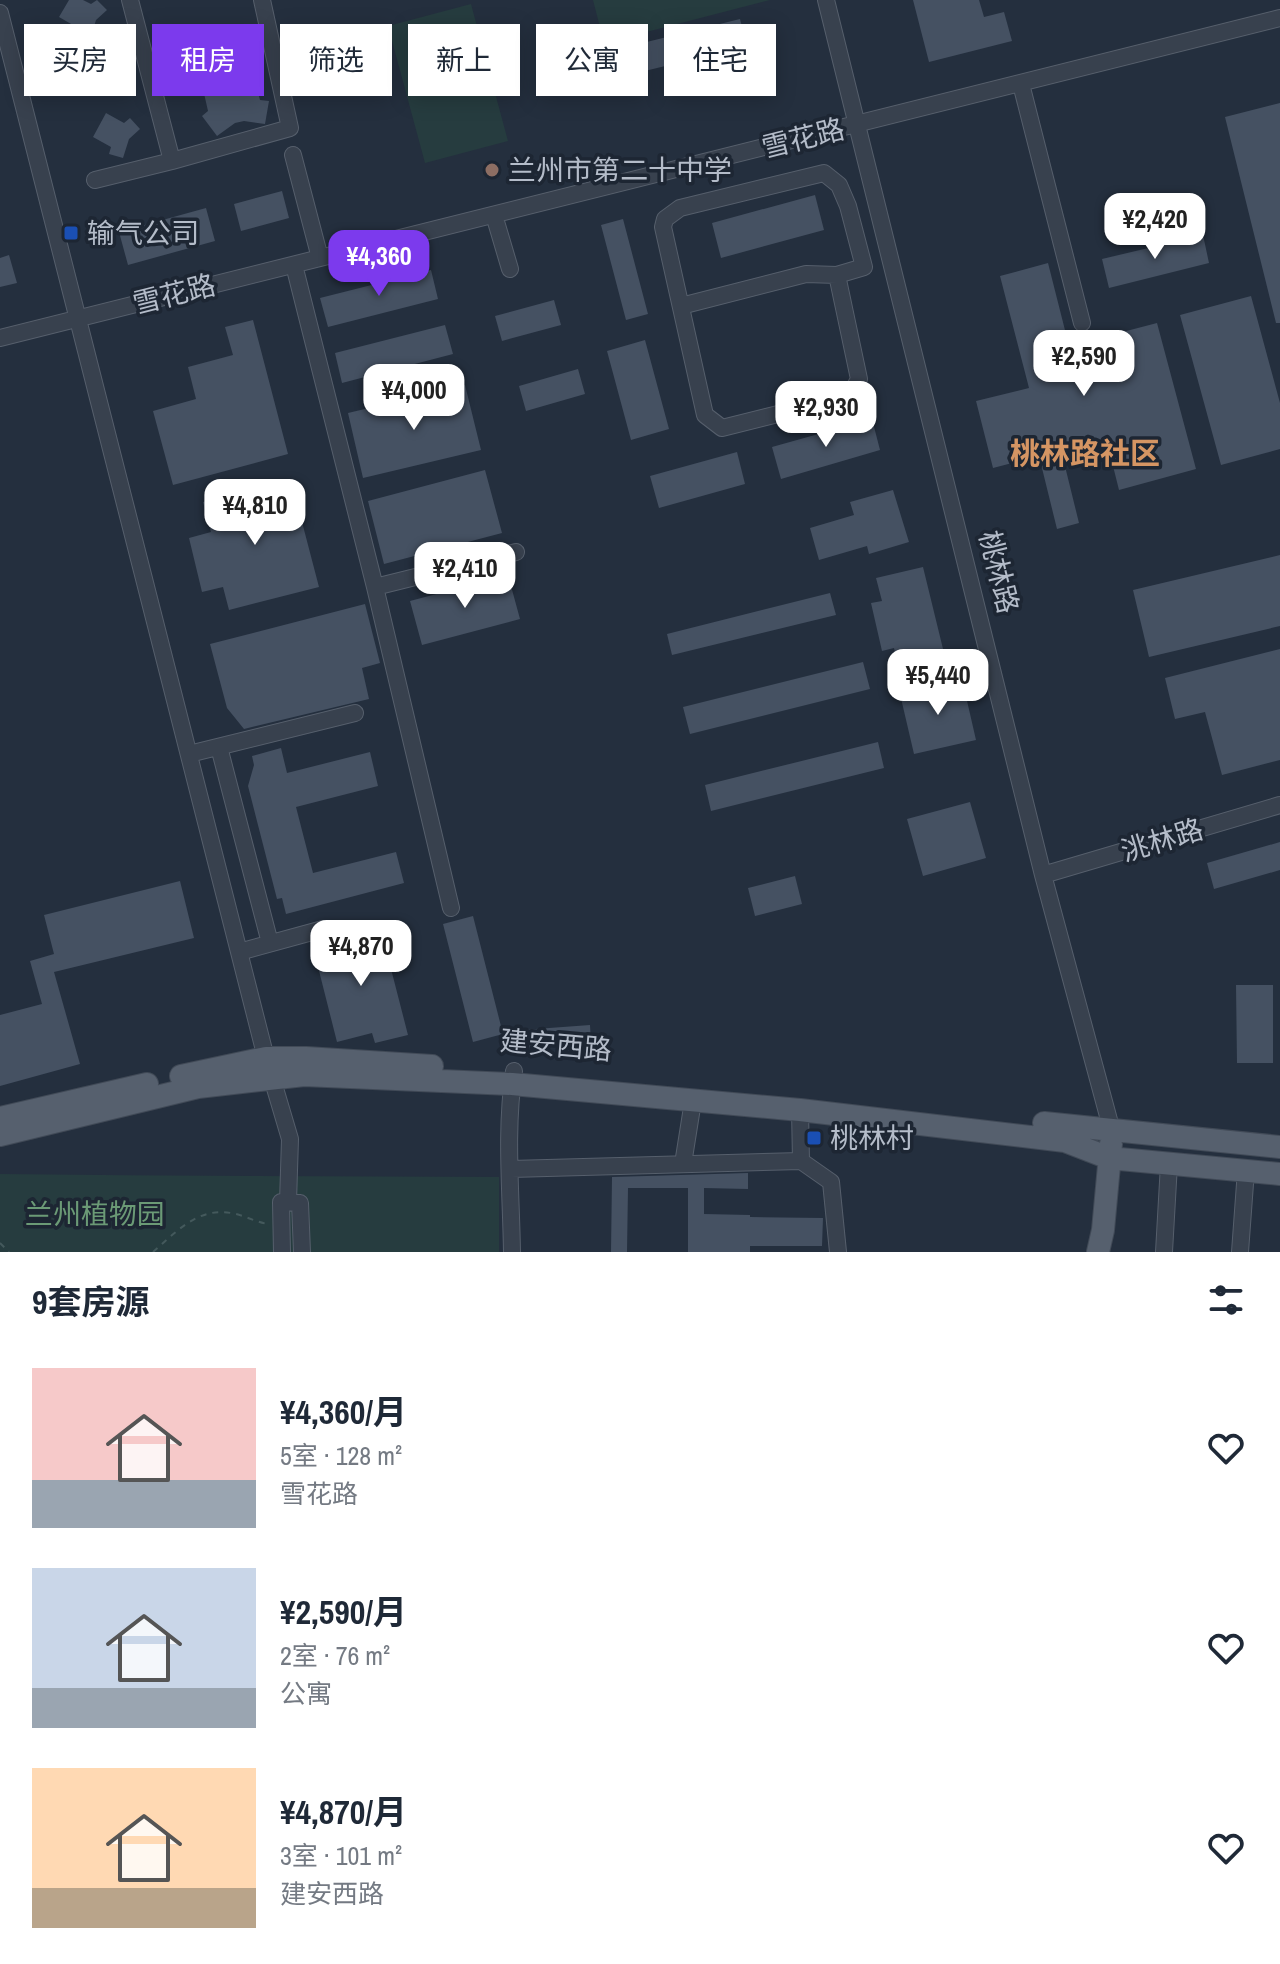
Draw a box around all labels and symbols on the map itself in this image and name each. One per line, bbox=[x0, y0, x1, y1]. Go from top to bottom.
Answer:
street label: 雪花路 bbox=[758, 109, 848, 167]
place label: 兰州市第二十中学 bbox=[508, 151, 732, 189]
marker: 兰州市第二十中学 bbox=[483, 161, 501, 179]
pin: ¥2,420 bbox=[1090, 193, 1220, 261]
place label: 输气公司 bbox=[87, 214, 199, 252]
marker: 输气公司 bbox=[62, 224, 80, 242]
pin: ¥4,360 bbox=[314, 230, 444, 298]
street label: 雪花路 bbox=[129, 265, 219, 323]
pin: ¥2,590 bbox=[1019, 330, 1149, 398]
pin: ¥4,000 bbox=[349, 364, 479, 432]
pin: ¥2,930 bbox=[761, 381, 891, 449]
district label: 桃林路社区 bbox=[1010, 433, 1160, 473]
pin: ¥4,810 bbox=[190, 479, 320, 547]
street label: 桃林路 bbox=[970, 527, 1028, 617]
pin: ¥2,410 bbox=[400, 542, 530, 610]
pin: ¥5,440 bbox=[873, 649, 1003, 717]
street label: 洮林路 bbox=[1116, 810, 1208, 870]
pin: ¥4,870 bbox=[296, 920, 426, 988]
street label: 建安西路 bbox=[499, 1021, 613, 1069]
place label: 桃林村 bbox=[830, 1119, 914, 1157]
marker: 桃林村 bbox=[805, 1129, 823, 1147]
park label: 兰州植物园 bbox=[25, 1195, 165, 1233]

